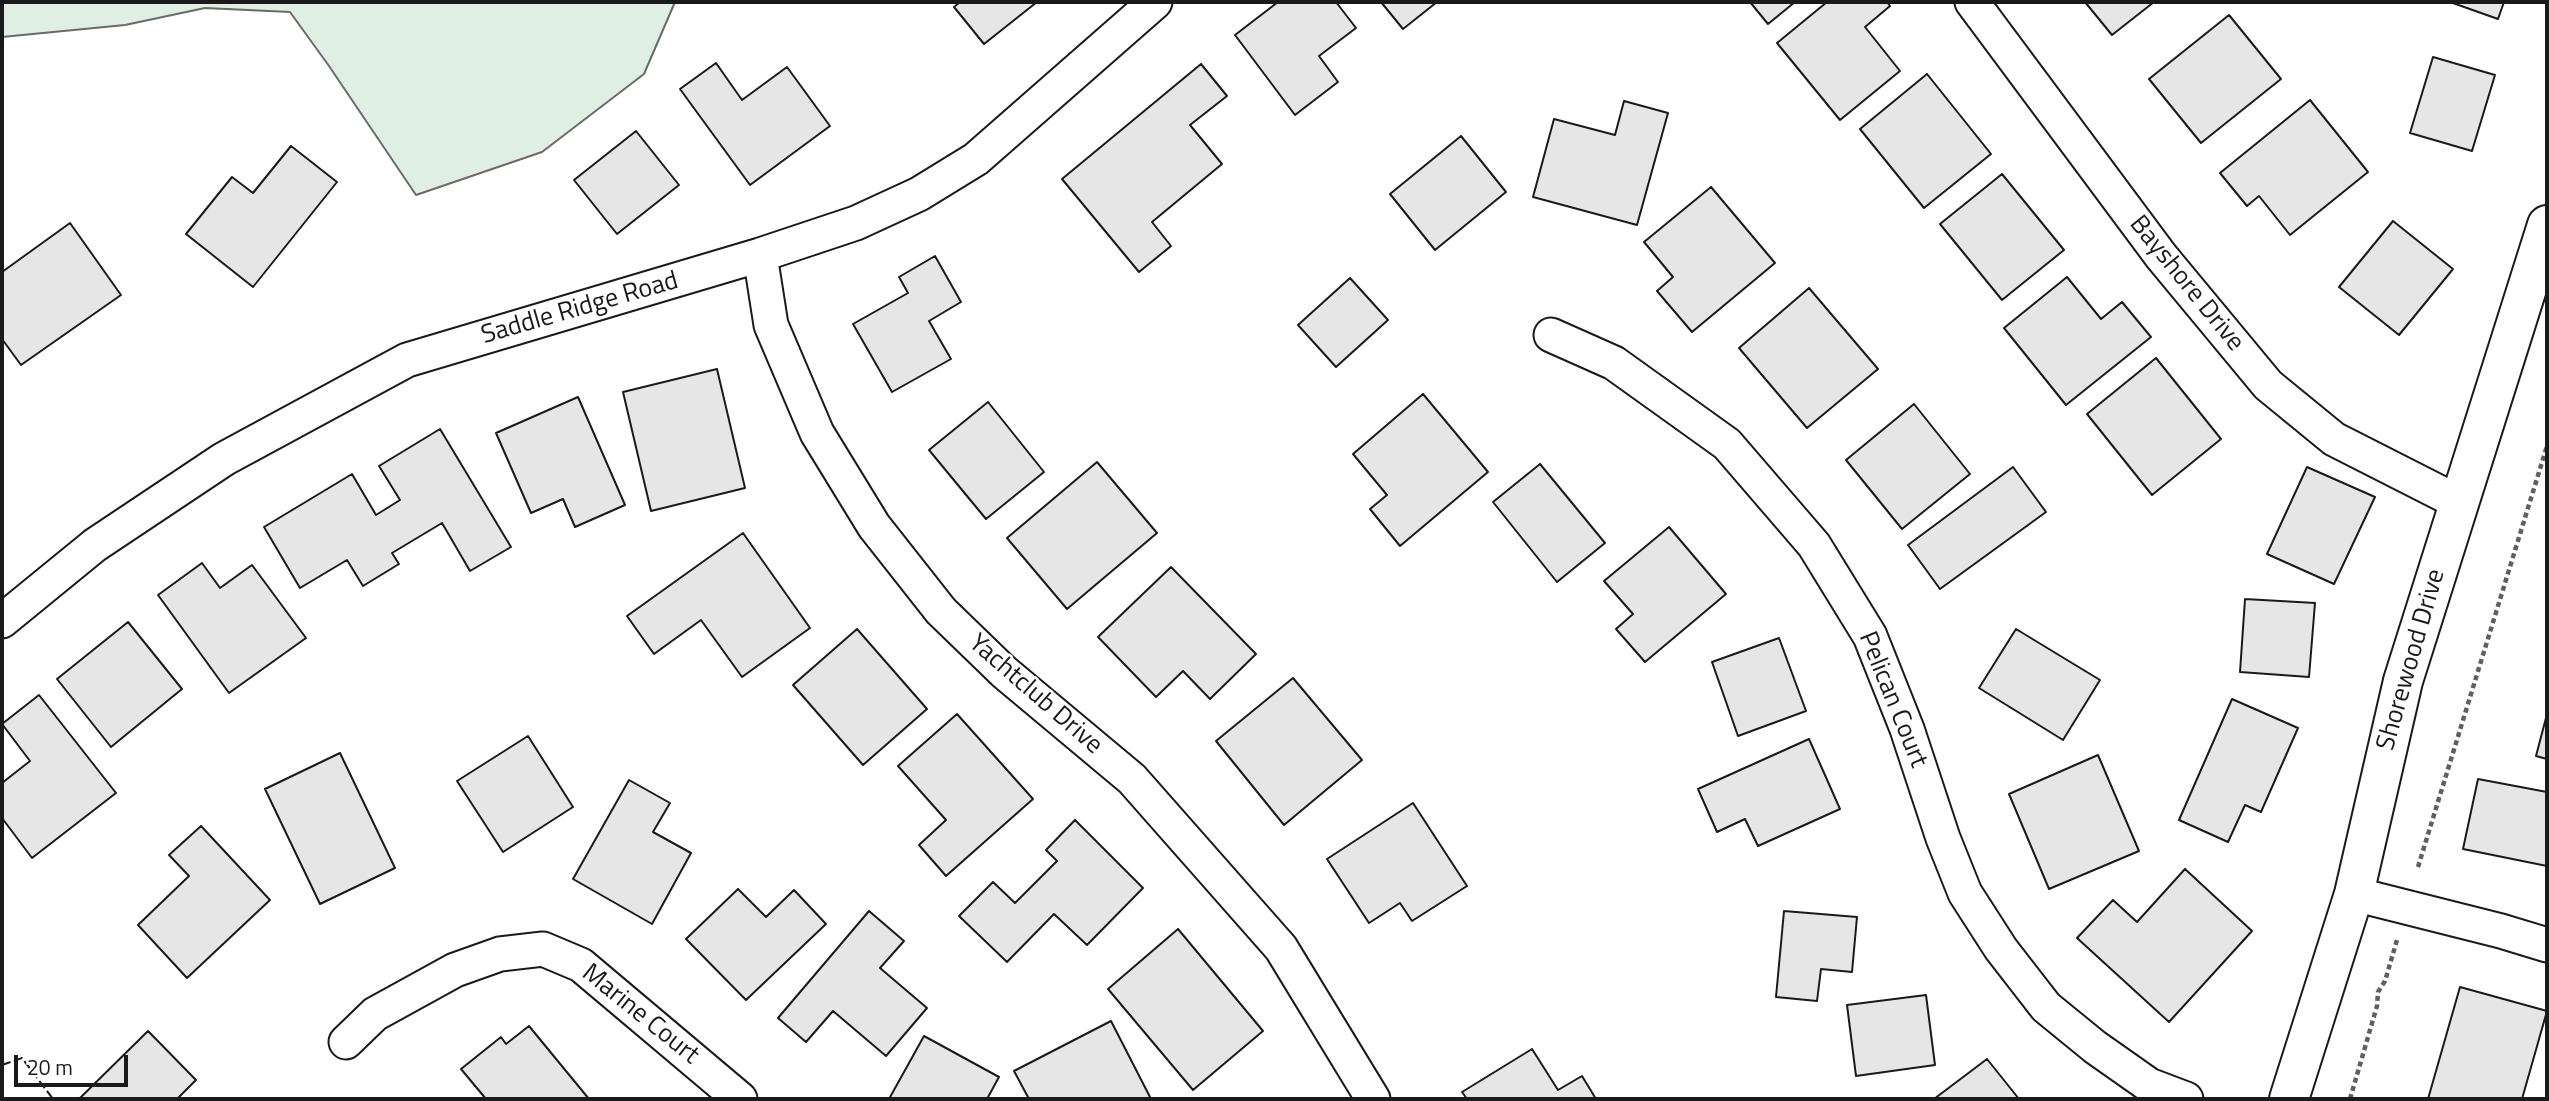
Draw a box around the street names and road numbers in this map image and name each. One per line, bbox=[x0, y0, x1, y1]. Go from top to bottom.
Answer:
street label: Bayshore Drive bbox=[2122, 210, 2250, 358]
street label: Saddle Ridge Road bbox=[478, 266, 682, 352]
street label: Shorewood Drive bbox=[2371, 566, 2453, 754]
street label: Yachtclub Drive bbox=[962, 628, 1108, 762]
street label: Pelican Court bbox=[1851, 628, 1933, 772]
street label: Marine Court bbox=[575, 958, 705, 1072]

